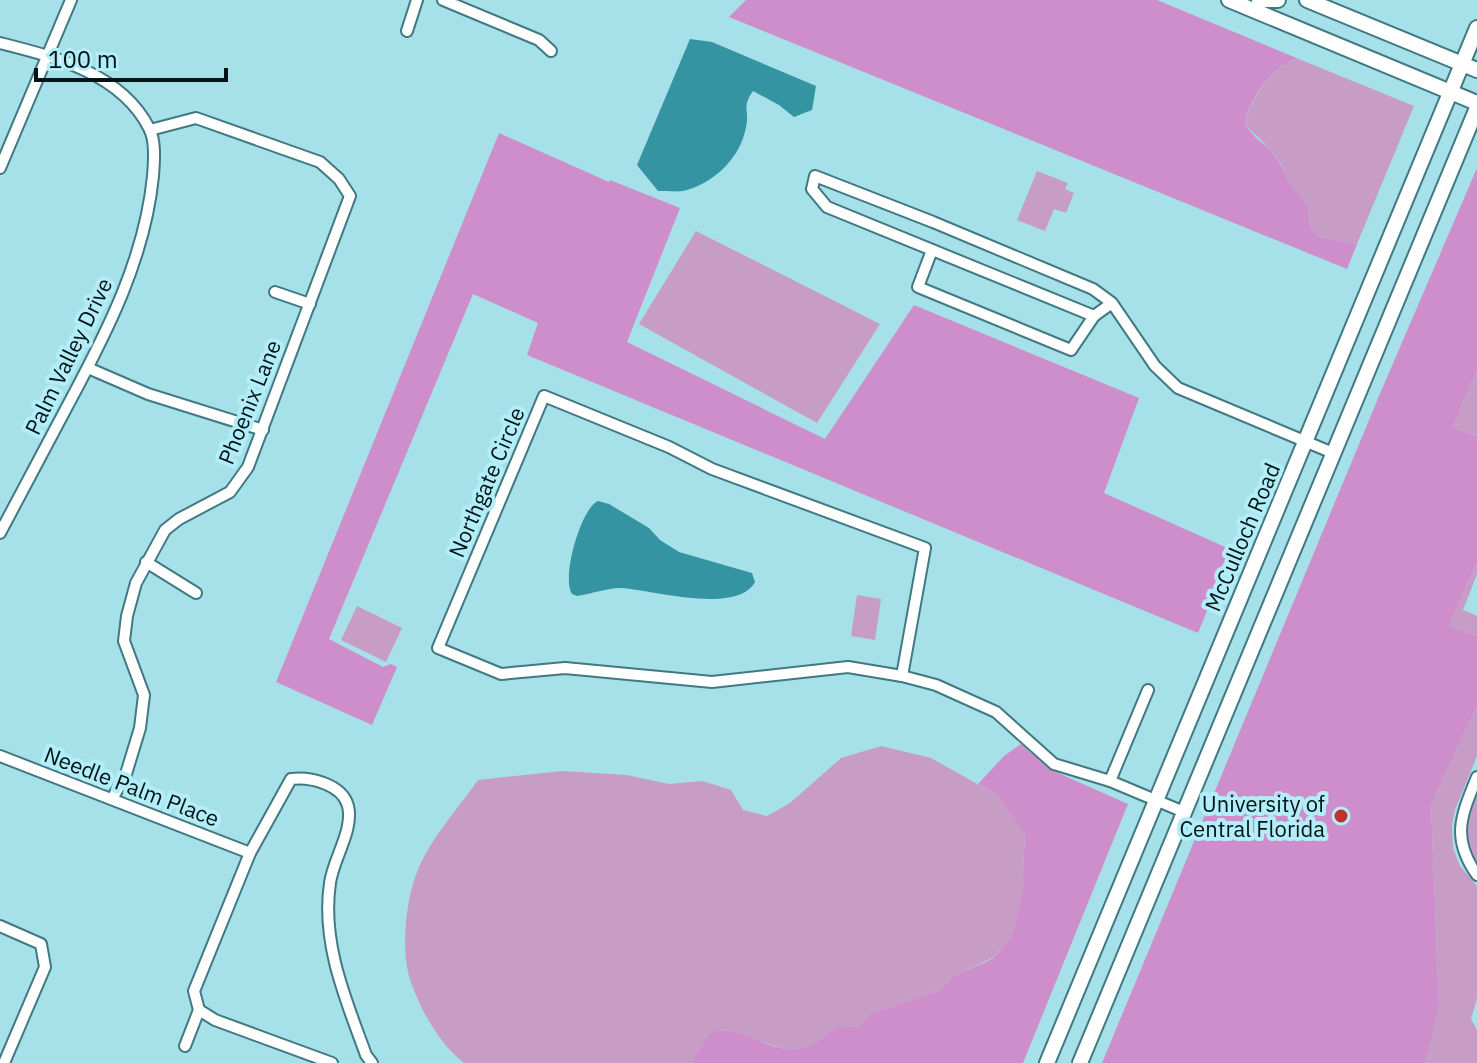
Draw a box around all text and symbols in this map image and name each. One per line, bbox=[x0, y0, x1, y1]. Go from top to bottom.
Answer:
scale bar bbox=[36, 32, 226, 82]
text: 100 m bbox=[48, 43, 118, 75]
street label: Palm Valley Drive bbox=[18, 273, 118, 439]
street label: Phoenix Lane bbox=[211, 335, 287, 469]
street label: Northgate Circle bbox=[441, 402, 531, 562]
street label: McCulloch Road bbox=[1198, 458, 1286, 616]
street label: Needle Palm Place bbox=[40, 739, 224, 833]
place label: University of Central Florida bbox=[1179, 789, 1325, 843]
marker: University of Central Florida bbox=[1332, 807, 1350, 825]

